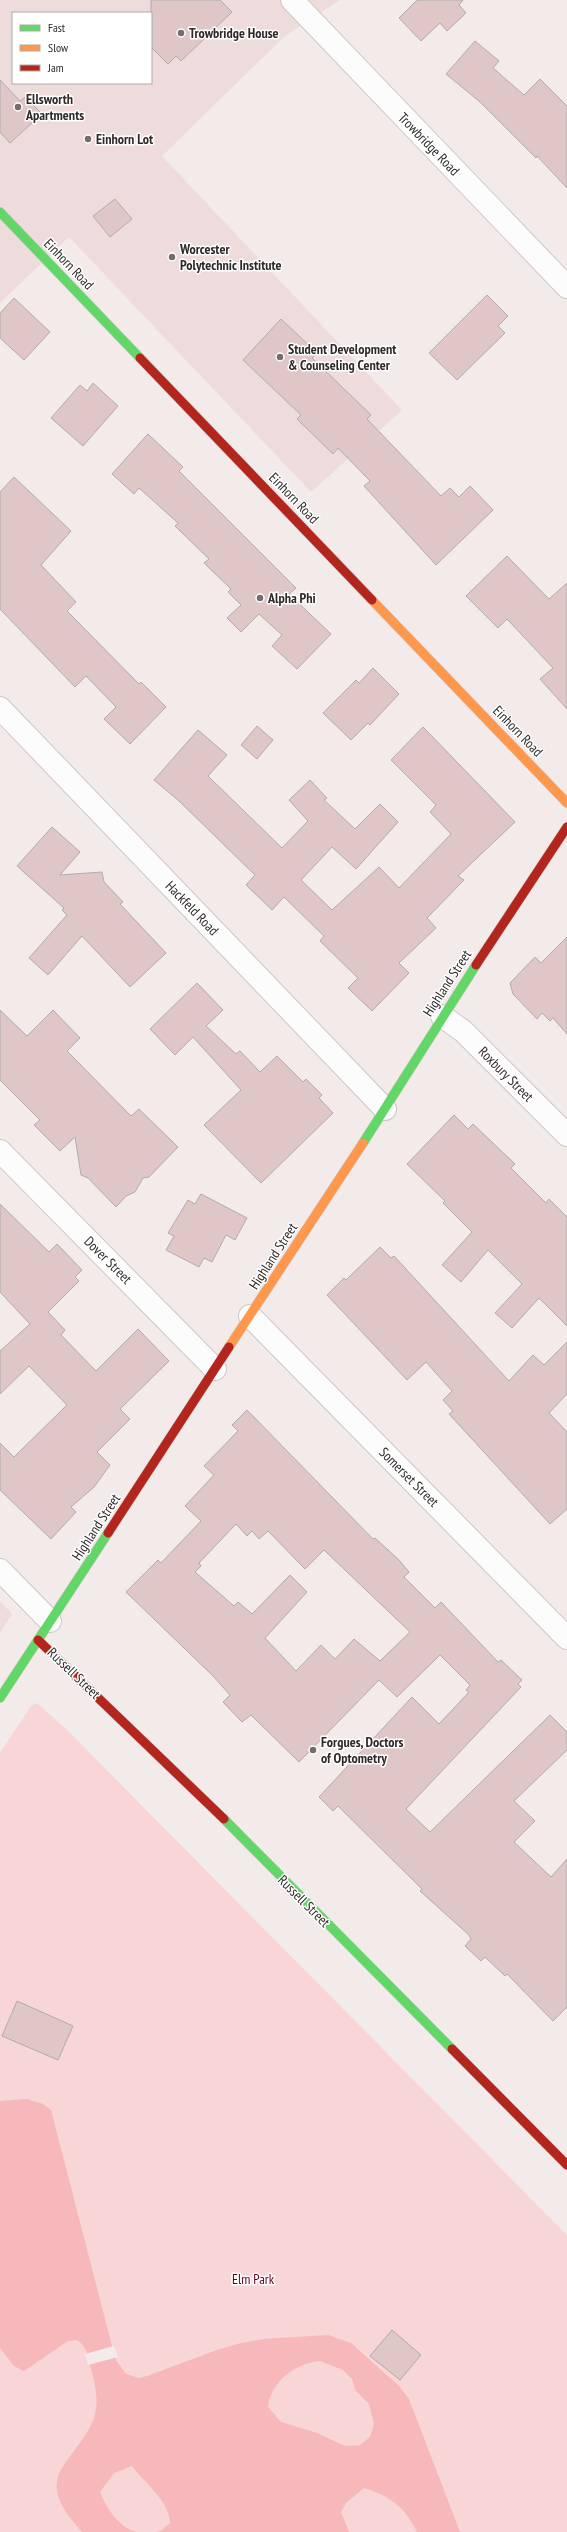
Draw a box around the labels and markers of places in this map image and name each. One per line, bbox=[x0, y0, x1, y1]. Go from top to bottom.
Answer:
place label: Trowbridge House bbox=[189, 24, 279, 42]
marker: Trowbridge House bbox=[176, 28, 186, 38]
place label: Ellsworth Apartments bbox=[25, 90, 84, 124]
marker: Ellsworth Apartments bbox=[13, 102, 23, 112]
place label: Einhorn Lot bbox=[96, 130, 153, 148]
marker: Einhorn Lot bbox=[83, 134, 93, 144]
place label: Worcester Polytechnic Institute bbox=[179, 240, 282, 274]
marker: Worcester Polytechnic Institute bbox=[167, 252, 177, 262]
place label: Student Development & Counseling Center bbox=[288, 340, 396, 374]
marker: Student Development & Counseling Center bbox=[275, 352, 285, 362]
place label: Alpha Phi bbox=[267, 589, 316, 607]
marker: Alpha Phi bbox=[255, 593, 265, 603]
place label: Forgues, Doctors of Optometry bbox=[321, 1733, 404, 1767]
marker: Forgues, Doctors of Optometry bbox=[308, 1745, 318, 1755]

